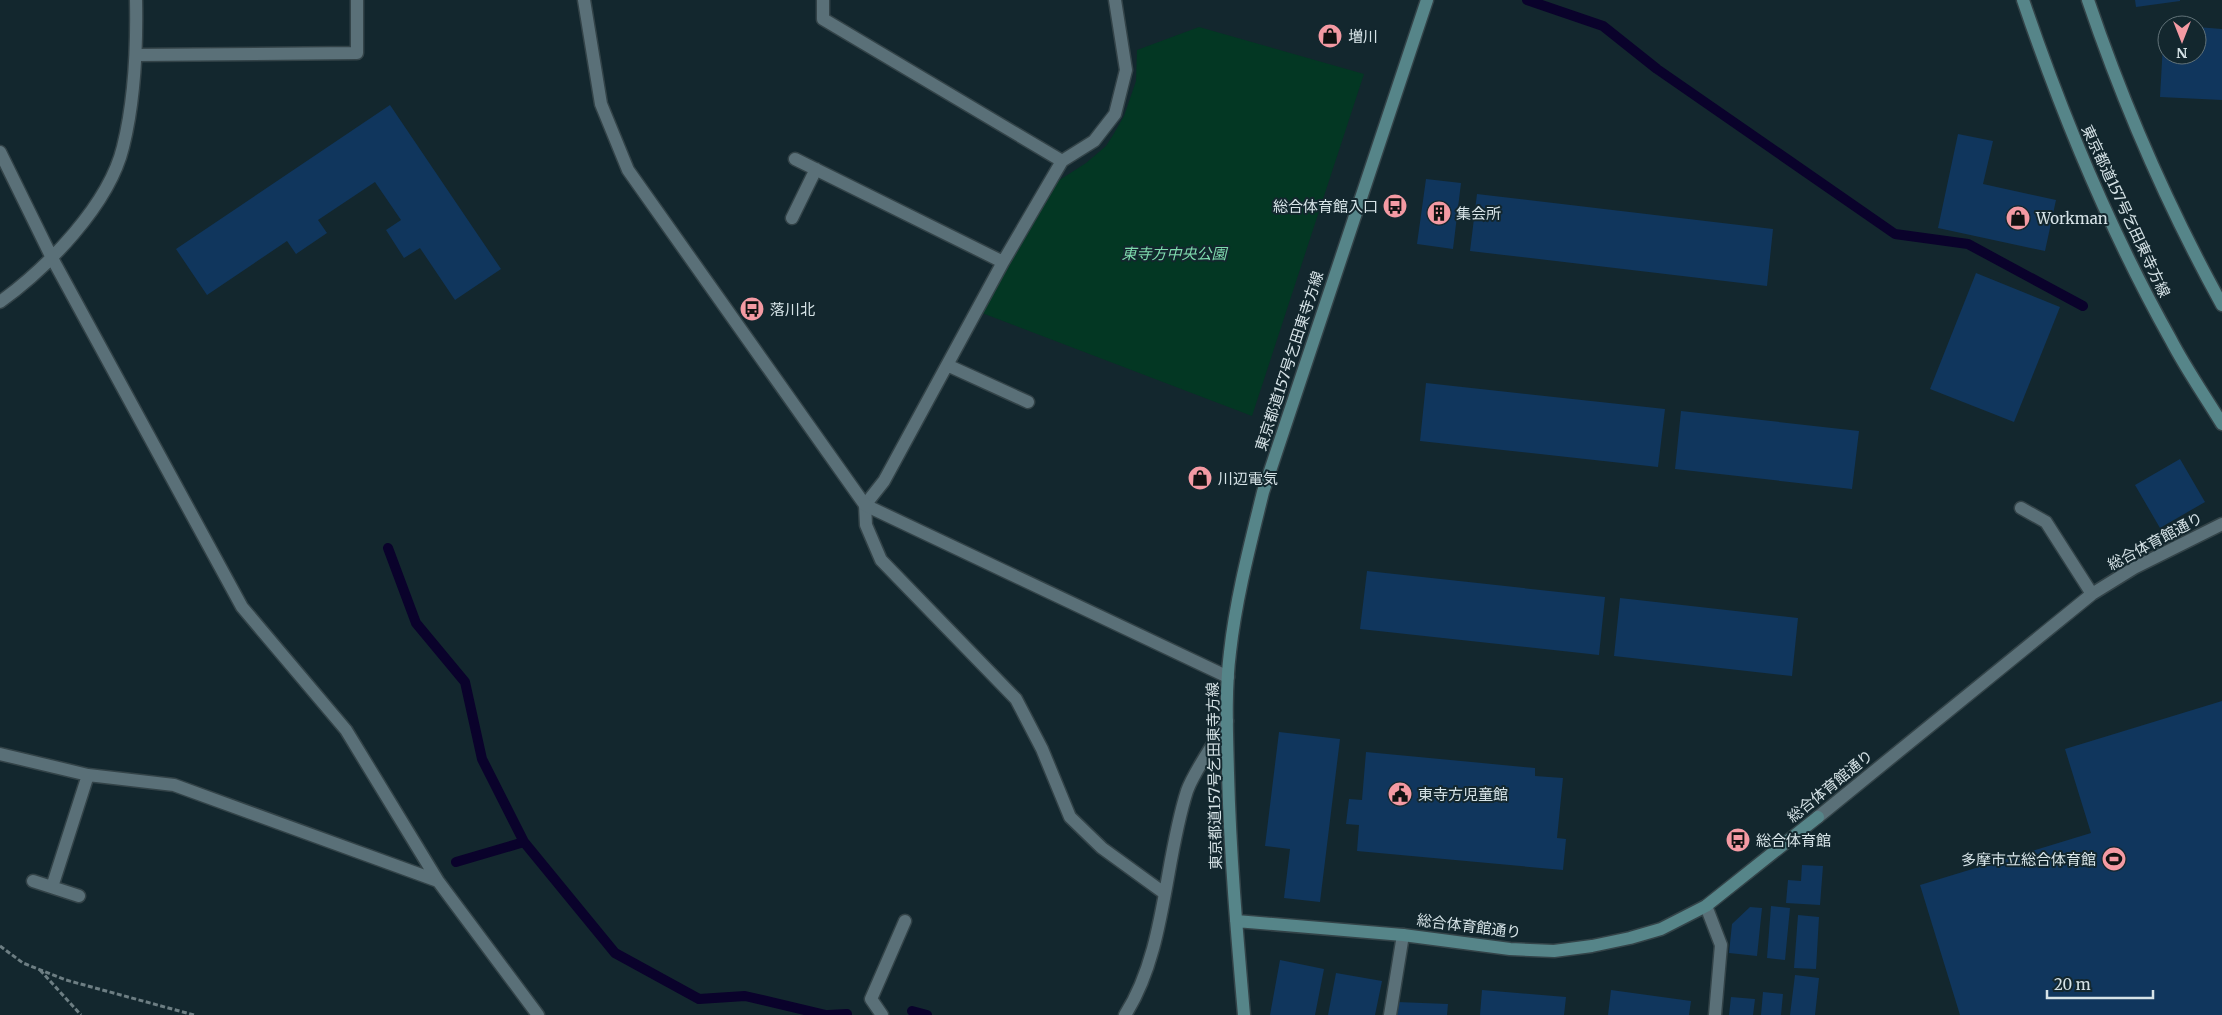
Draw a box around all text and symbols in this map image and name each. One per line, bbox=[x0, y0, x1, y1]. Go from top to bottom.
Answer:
north arrow bbox=[2157, 15, 2207, 65]
shop icon: 増川 bbox=[1317, 23, 1343, 49]
place label: 増川 bbox=[1348, 27, 1378, 46]
text: N bbox=[2176, 44, 2188, 62]
street label: 東京都道157号乞田東寺方線 bbox=[2078, 122, 2174, 300]
bus stop icon: 総合体育館入口 bbox=[1382, 193, 1408, 219]
place label: 総合体育館入口 bbox=[1273, 197, 1378, 216]
building icon: 集会所 bbox=[1426, 200, 1452, 226]
place label: 集会所 bbox=[1456, 204, 1501, 223]
shop icon: Workman bbox=[2005, 205, 2031, 231]
place label: Workman bbox=[2035, 209, 2108, 228]
park label: 東寺方中央公園 bbox=[1121, 244, 1228, 263]
street label: 東京都道157号乞田東寺方線 bbox=[1251, 269, 1327, 453]
bus stop icon: 落川北 bbox=[739, 296, 765, 322]
place label: 落川北 bbox=[770, 300, 815, 319]
shop icon: 川辺電気 bbox=[1187, 465, 1213, 491]
place label: 川辺電気 bbox=[1218, 469, 1278, 488]
street label: 総合体育館通り bbox=[2104, 508, 2206, 574]
street label: 東京都道157号乞田東寺方線 bbox=[1203, 682, 1225, 870]
street label: 総合体育館通り bbox=[1783, 746, 1877, 826]
public building icon: 東寺方児童館 bbox=[1387, 781, 1413, 807]
place label: 東寺方児童館 bbox=[1418, 785, 1508, 804]
bus stop icon: 総合体育館 bbox=[1725, 827, 1751, 853]
place label: 総合体育館 bbox=[1756, 831, 1831, 850]
sports icon: 多摩市立総合体育館 bbox=[2101, 846, 2127, 872]
place label: 多摩市立総合体育館 bbox=[1961, 850, 2096, 869]
street label: 総合体育館通り bbox=[1416, 910, 1522, 942]
scale bar bbox=[2047, 968, 2153, 1000]
text: 20 m bbox=[2054, 975, 2091, 994]

